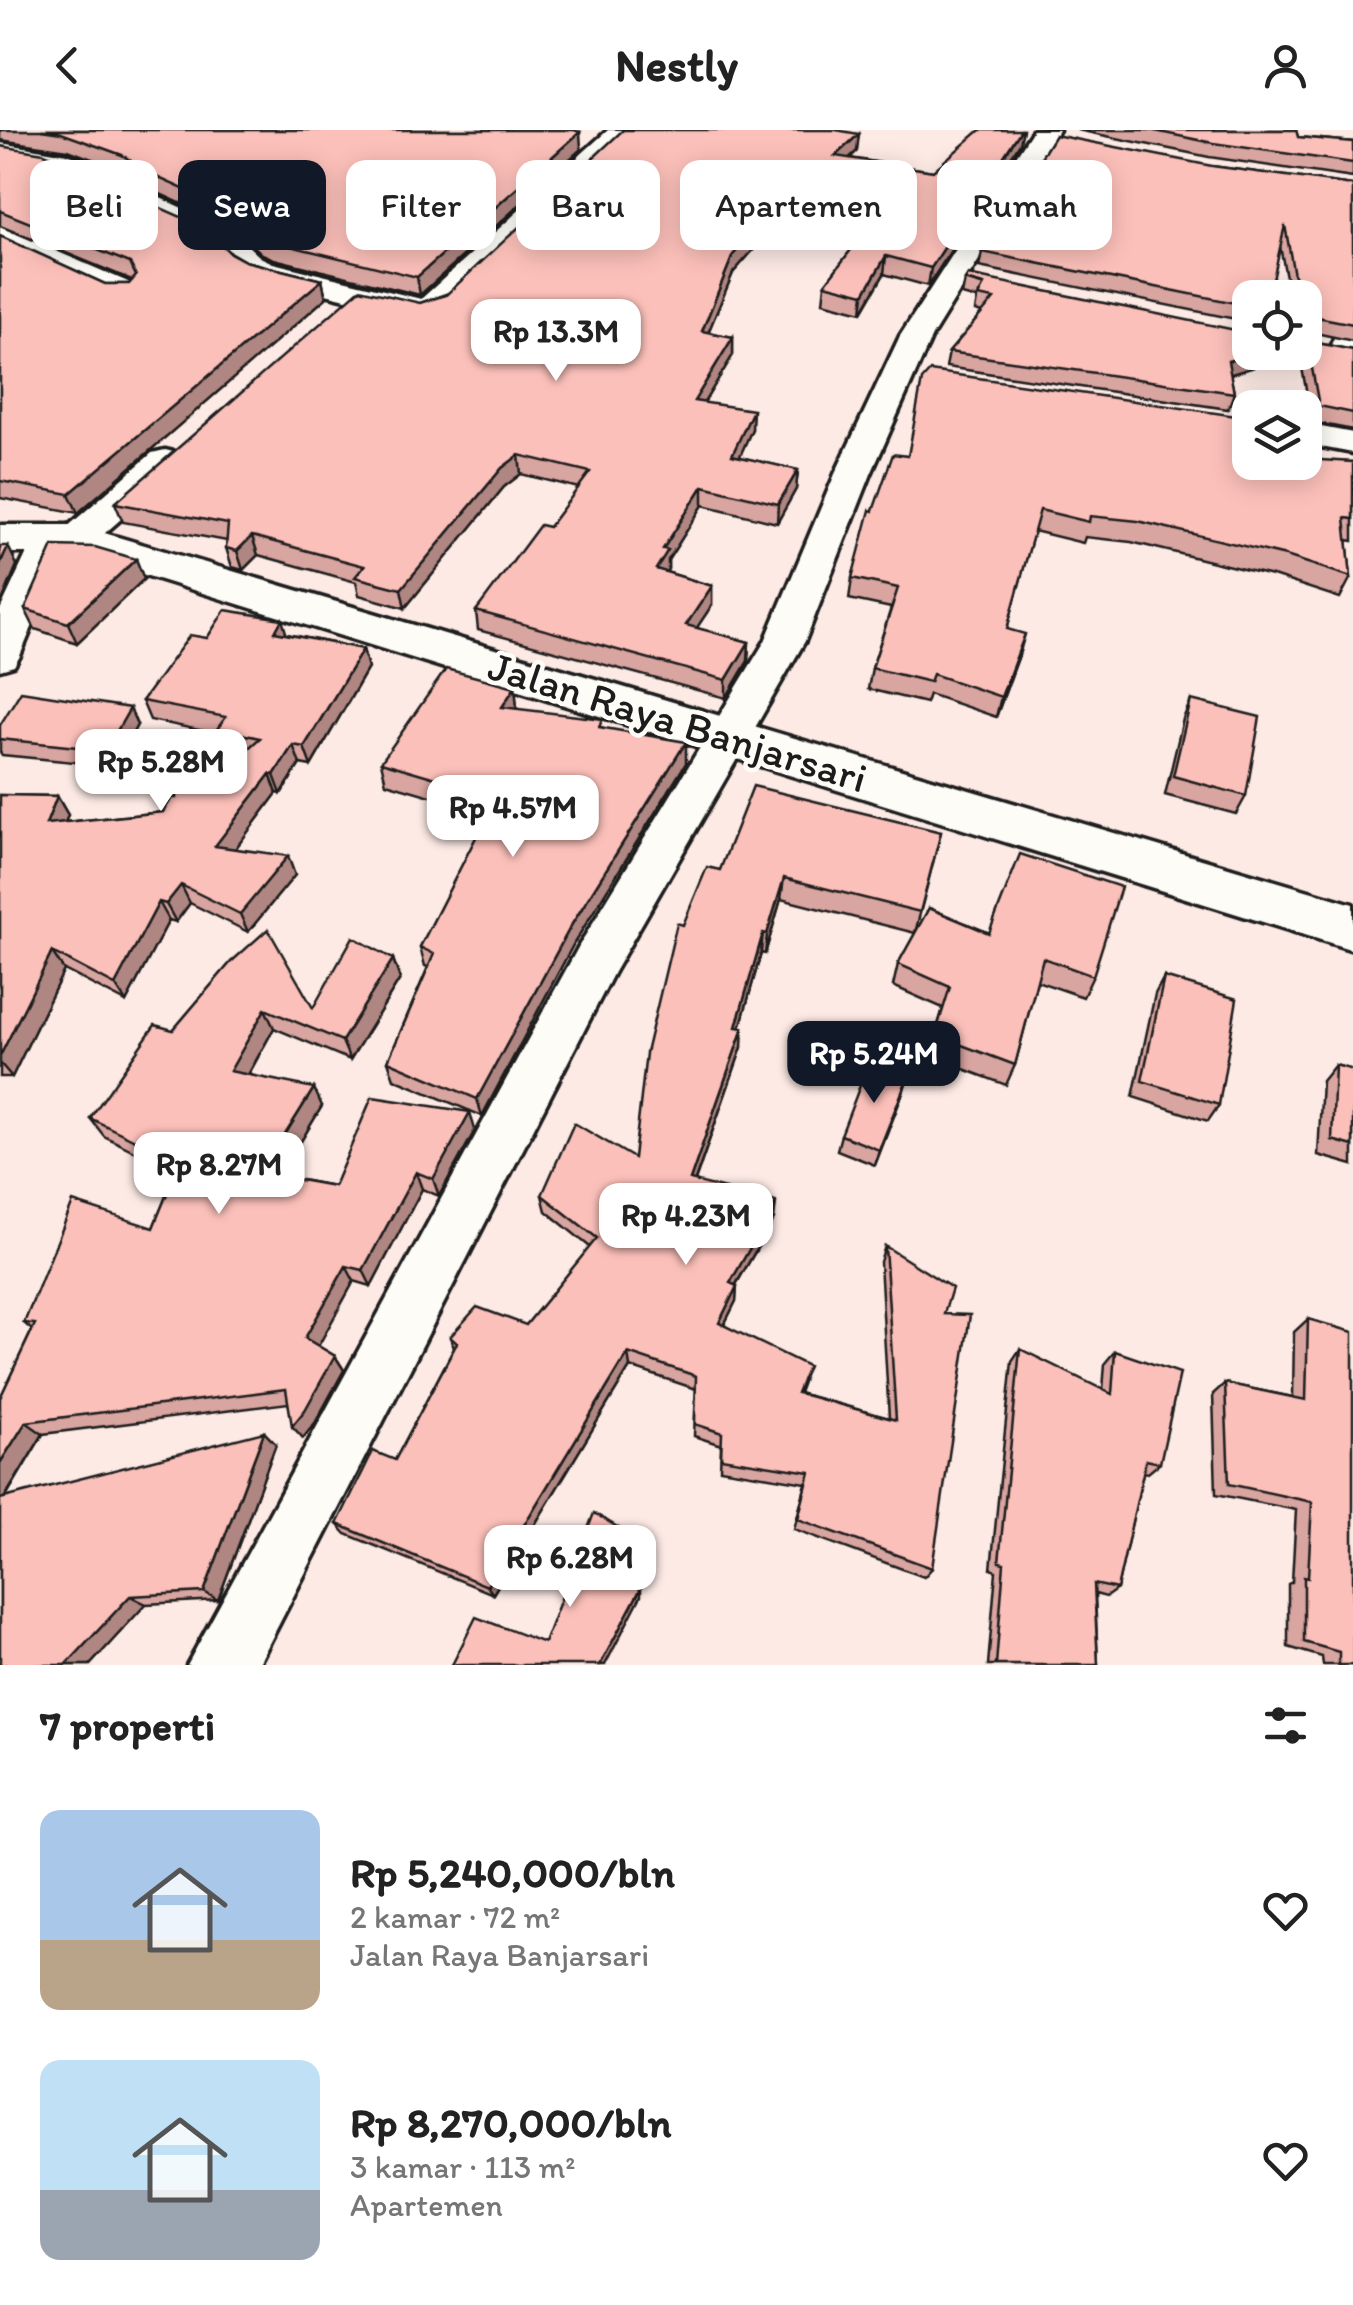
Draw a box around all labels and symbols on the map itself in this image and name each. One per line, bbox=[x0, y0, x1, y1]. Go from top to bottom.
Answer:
pin: Rp 13.3M bbox=[453, 299, 659, 384]
street label: Jalan Raya Banjarsari bbox=[483, 640, 873, 803]
pin: Rp 5.28M bbox=[58, 729, 264, 814]
pin: Rp 4.57M bbox=[410, 775, 616, 860]
pin: Rp 5.24M bbox=[771, 1021, 977, 1106]
pin: Rp 8.27M bbox=[116, 1132, 322, 1217]
pin: Rp 4.23M bbox=[583, 1183, 789, 1268]
pin: Rp 6.28M bbox=[467, 1525, 673, 1610]

